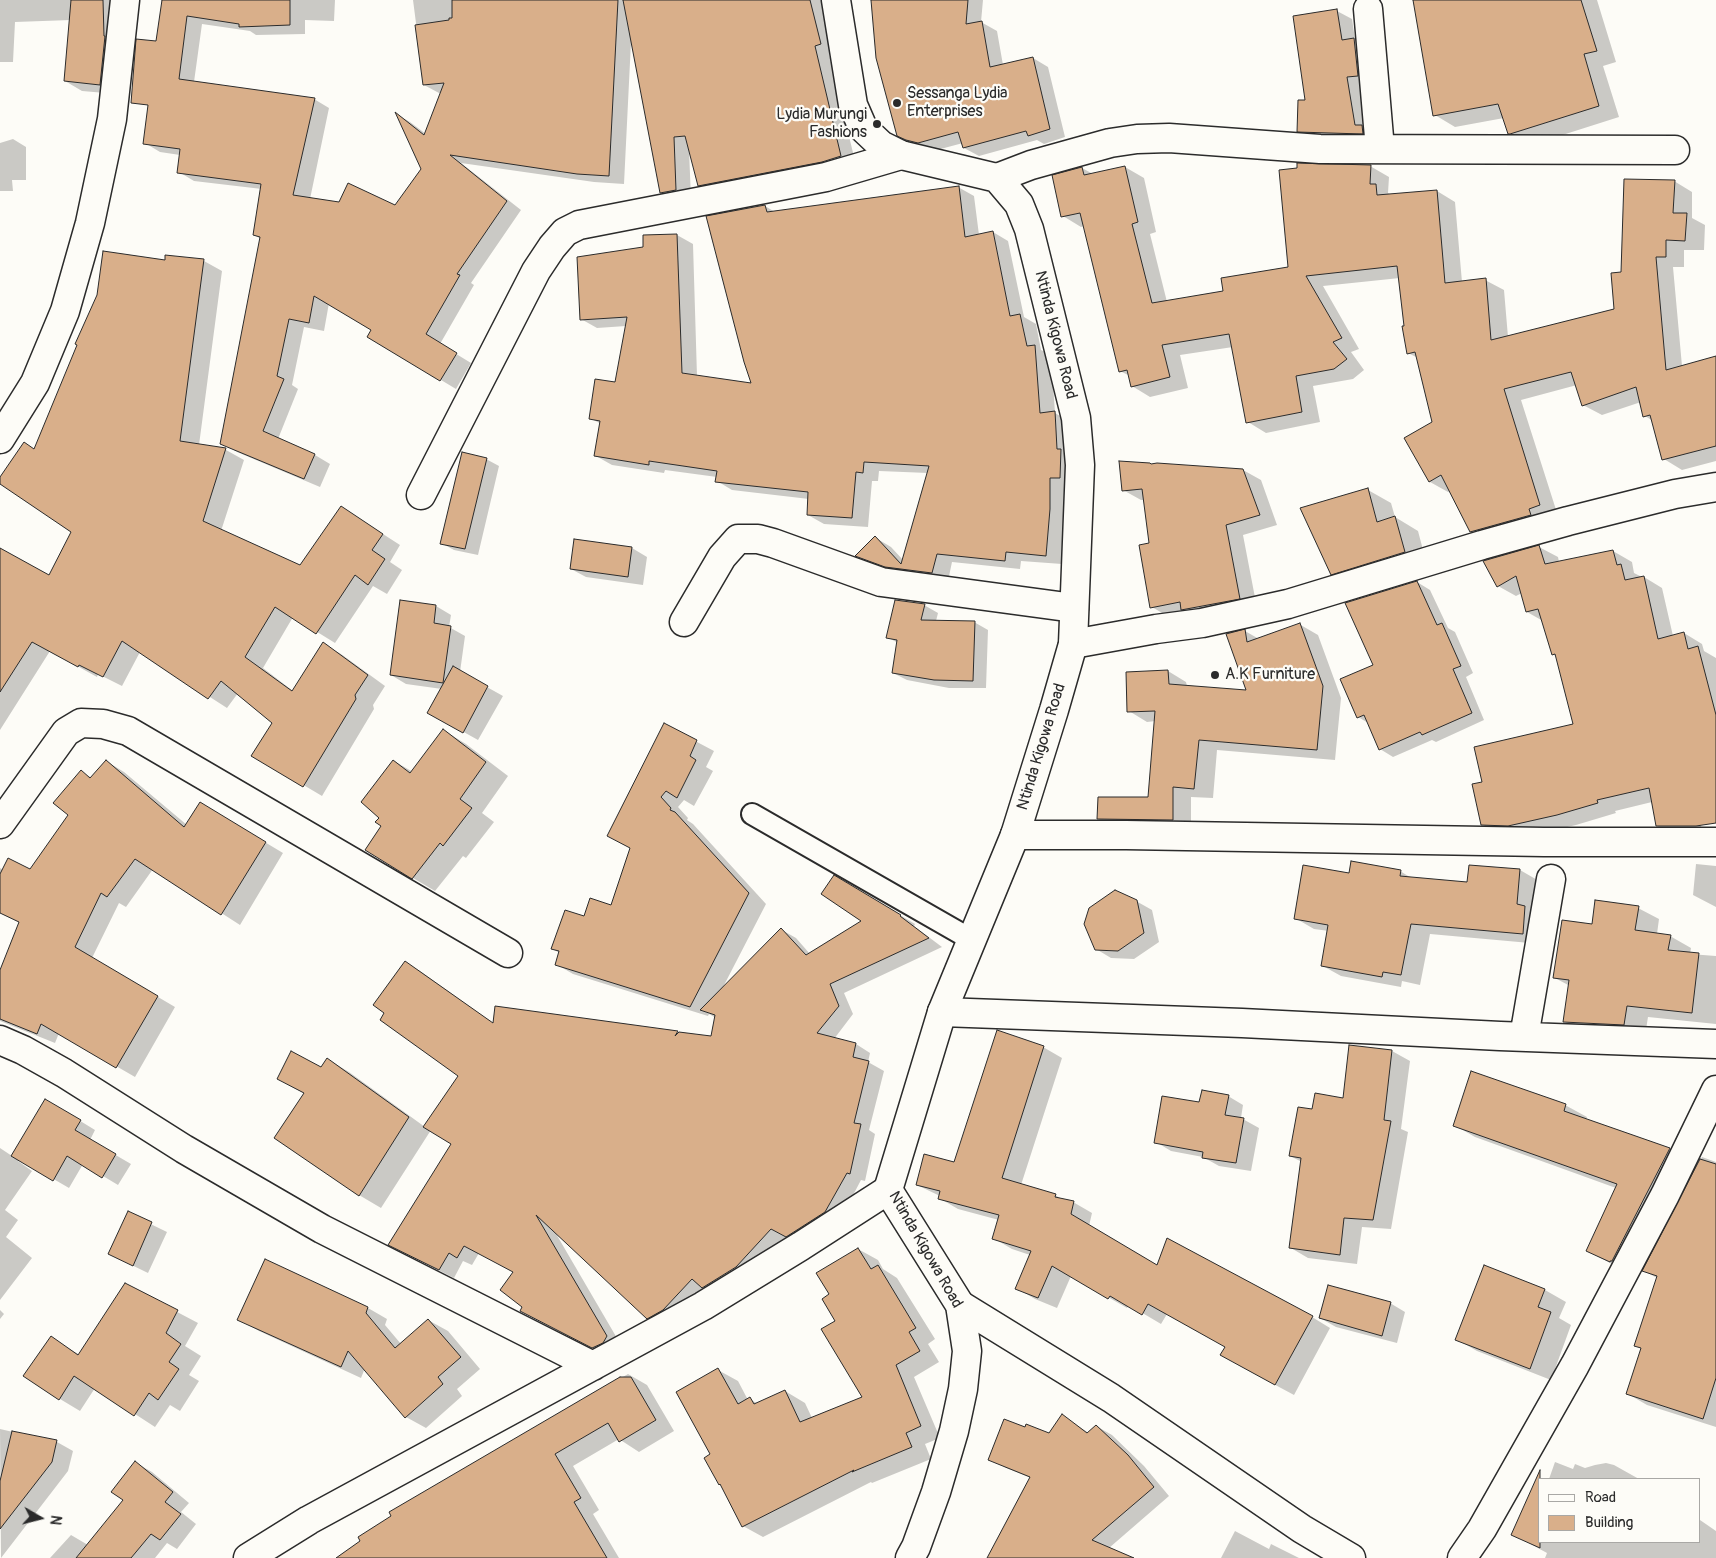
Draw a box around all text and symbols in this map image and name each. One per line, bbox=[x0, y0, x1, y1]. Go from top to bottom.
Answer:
place label: Sessanga Lydia Enterprises bbox=[907, 84, 1007, 122]
marker: Sessanga Lydia Enterprises bbox=[891, 97, 903, 109]
place label: Lydia Murungi Fashions bbox=[776, 105, 867, 143]
marker: Lydia Murungi Fashions bbox=[871, 118, 883, 130]
street label: Ntinda Kigowa Road bbox=[1030, 269, 1080, 401]
place label: A.K Furniture bbox=[1225, 665, 1315, 685]
marker: A.K Furniture bbox=[1209, 669, 1221, 681]
street label: Ntinda Kigowa Road bbox=[1014, 681, 1070, 813]
street label: Ntinda Kigowa Road bbox=[884, 1188, 966, 1312]
legend bbox=[1538, 1478, 1701, 1543]
text: Road bbox=[1585, 1488, 1616, 1507]
north arrow bbox=[15, 1493, 65, 1543]
text: Building bbox=[1585, 1513, 1633, 1532]
text: N bbox=[46, 1514, 64, 1526]

